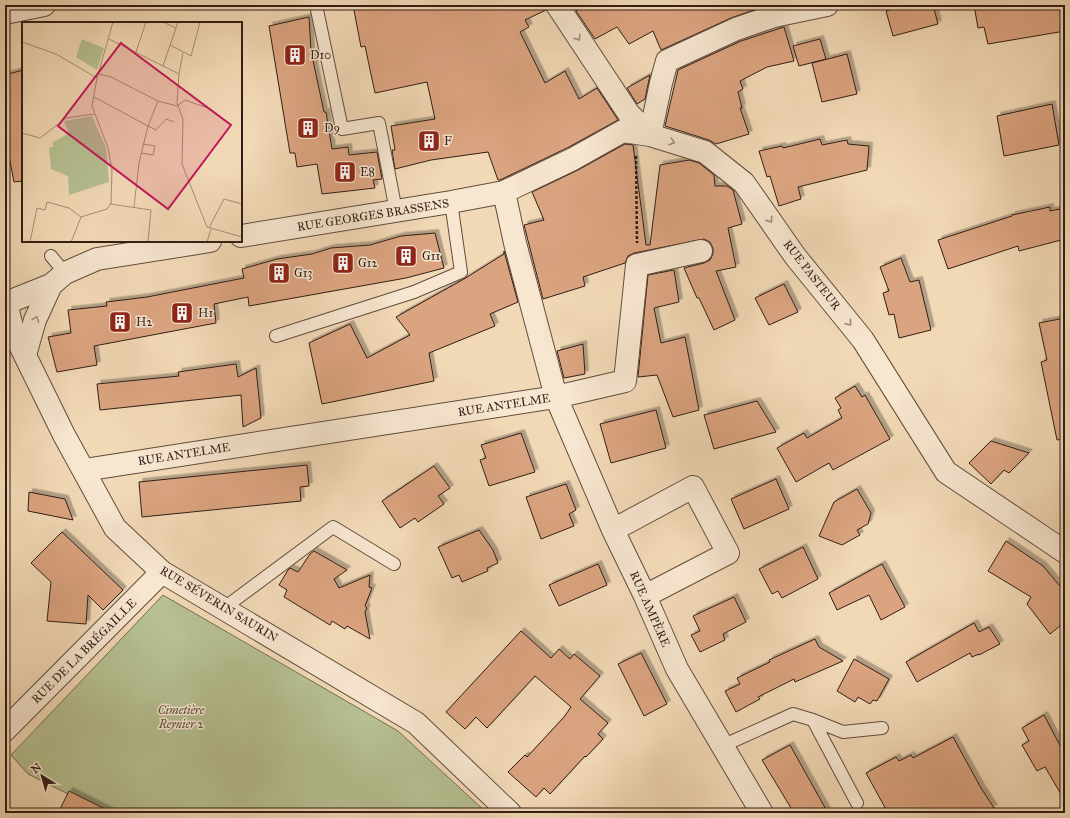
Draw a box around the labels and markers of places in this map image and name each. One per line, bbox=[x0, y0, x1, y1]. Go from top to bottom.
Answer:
building icon: D10 bbox=[282, 42, 308, 68]
place label: D10 bbox=[310, 48, 331, 62]
building icon: D9 bbox=[295, 115, 321, 141]
place label: D9 bbox=[324, 121, 340, 135]
building icon: F bbox=[416, 128, 442, 154]
place label: F bbox=[444, 134, 452, 148]
building icon: E8 bbox=[332, 159, 358, 185]
place label: E8 bbox=[360, 165, 375, 179]
building icon: G11 bbox=[393, 243, 419, 269]
place label: G11 bbox=[422, 249, 441, 263]
building icon: G12 bbox=[330, 250, 356, 276]
place label: G12 bbox=[358, 256, 378, 270]
building icon: G13 bbox=[266, 260, 292, 286]
place label: G13 bbox=[294, 266, 313, 280]
building icon: H1 bbox=[169, 300, 195, 326]
place label: H1 bbox=[198, 306, 213, 320]
building icon: H2 bbox=[107, 309, 133, 335]
place label: H2 bbox=[136, 315, 152, 329]

